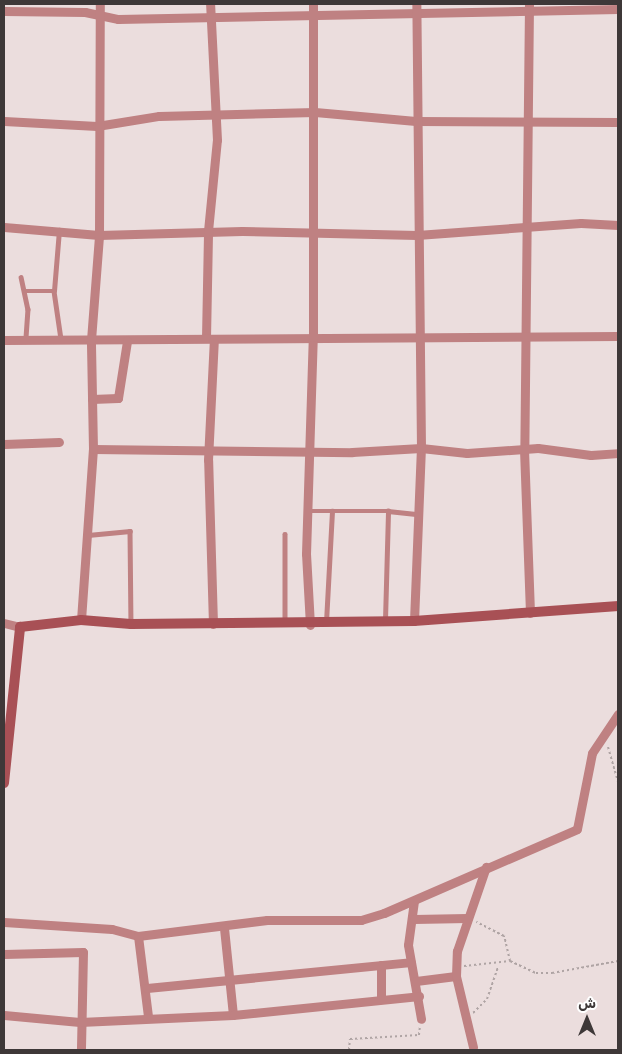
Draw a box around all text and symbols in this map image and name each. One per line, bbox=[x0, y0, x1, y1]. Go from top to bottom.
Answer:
north arrow bbox=[562, 994, 612, 1044]
text: ش bbox=[578, 995, 596, 1012]

